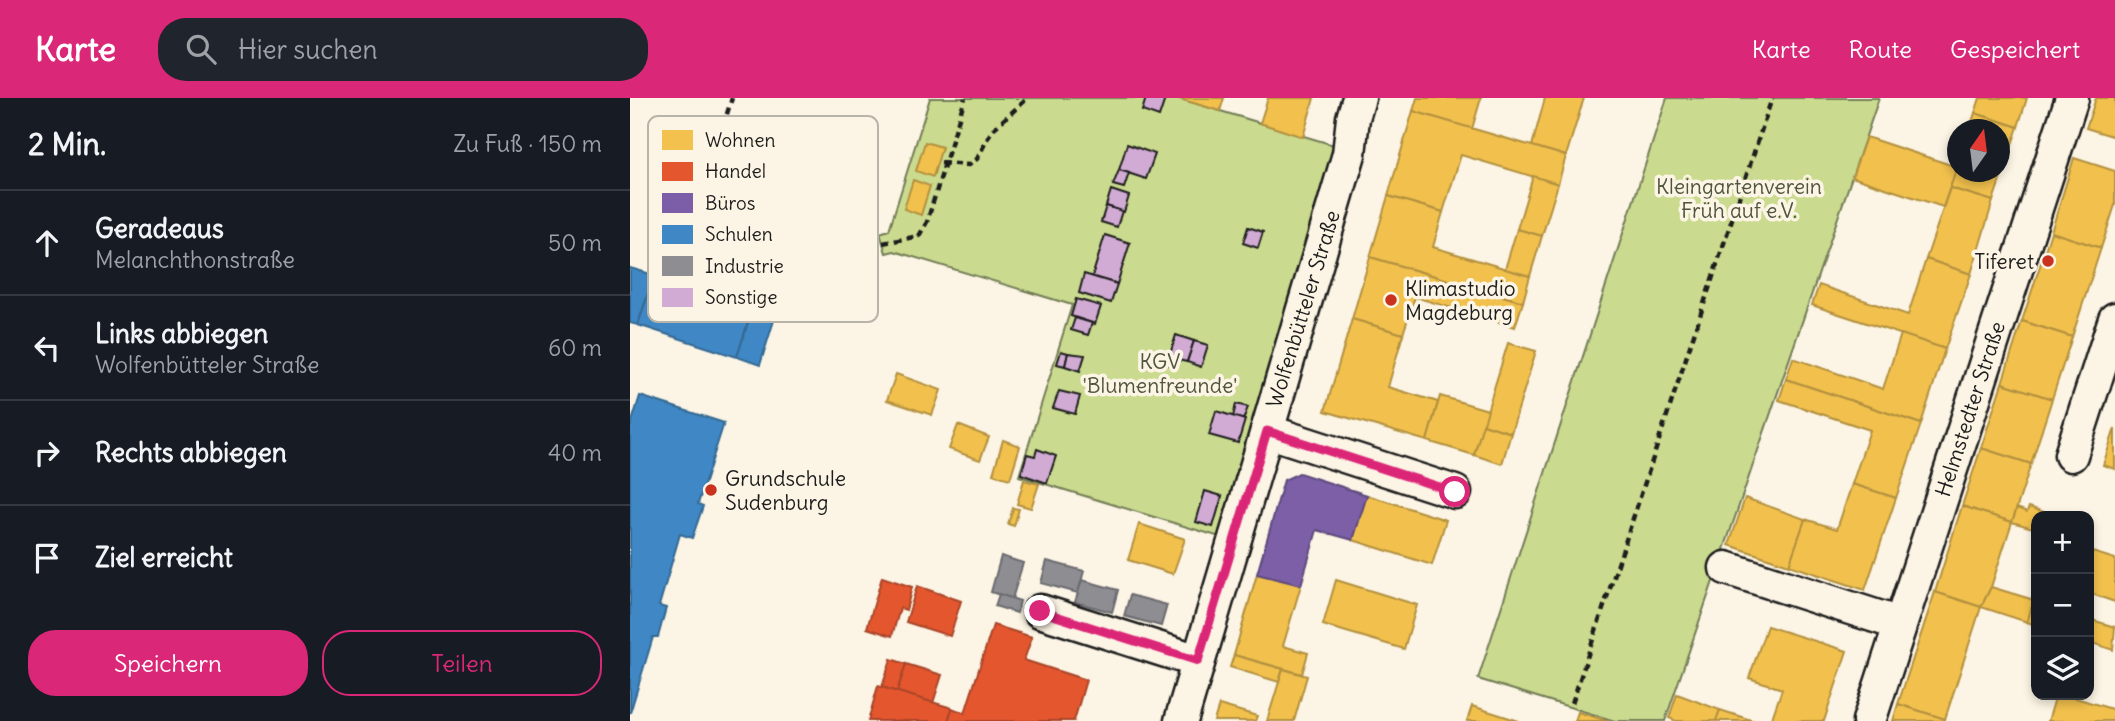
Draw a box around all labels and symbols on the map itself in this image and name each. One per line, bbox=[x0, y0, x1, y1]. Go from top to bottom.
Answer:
legend bbox=[648, 116, 878, 322]
north arrow bbox=[1947, 119, 2010, 182]
text: Wohnen bbox=[705, 128, 776, 152]
text: Handel bbox=[705, 159, 766, 183]
park label: Kleingartenverein Früh auf e.V. bbox=[1656, 173, 1822, 224]
text: Büros bbox=[705, 191, 755, 215]
street label: Wolfenbütteler Straße bbox=[1260, 207, 1346, 411]
text: Schulen bbox=[705, 222, 773, 246]
place label: Tiferet bbox=[1974, 248, 2034, 275]
marker: Tiferet bbox=[2040, 253, 2056, 269]
text: Industrie bbox=[705, 254, 784, 278]
place label: Klimastudio Magdeburg bbox=[1405, 275, 1515, 326]
text: Sonstige bbox=[705, 285, 777, 309]
marker: Klimastudio Magdeburg bbox=[1383, 292, 1399, 308]
street label: Helmstedter Straße bbox=[1929, 318, 2011, 500]
park label: KGV 'Blumenfreunde' bbox=[1083, 348, 1237, 399]
place label: Grundschule Sudenburg bbox=[725, 465, 846, 516]
route start bbox=[1439, 476, 1470, 507]
marker: Grundschule Sudenburg bbox=[703, 482, 719, 498]
route end bbox=[1024, 595, 1055, 626]

